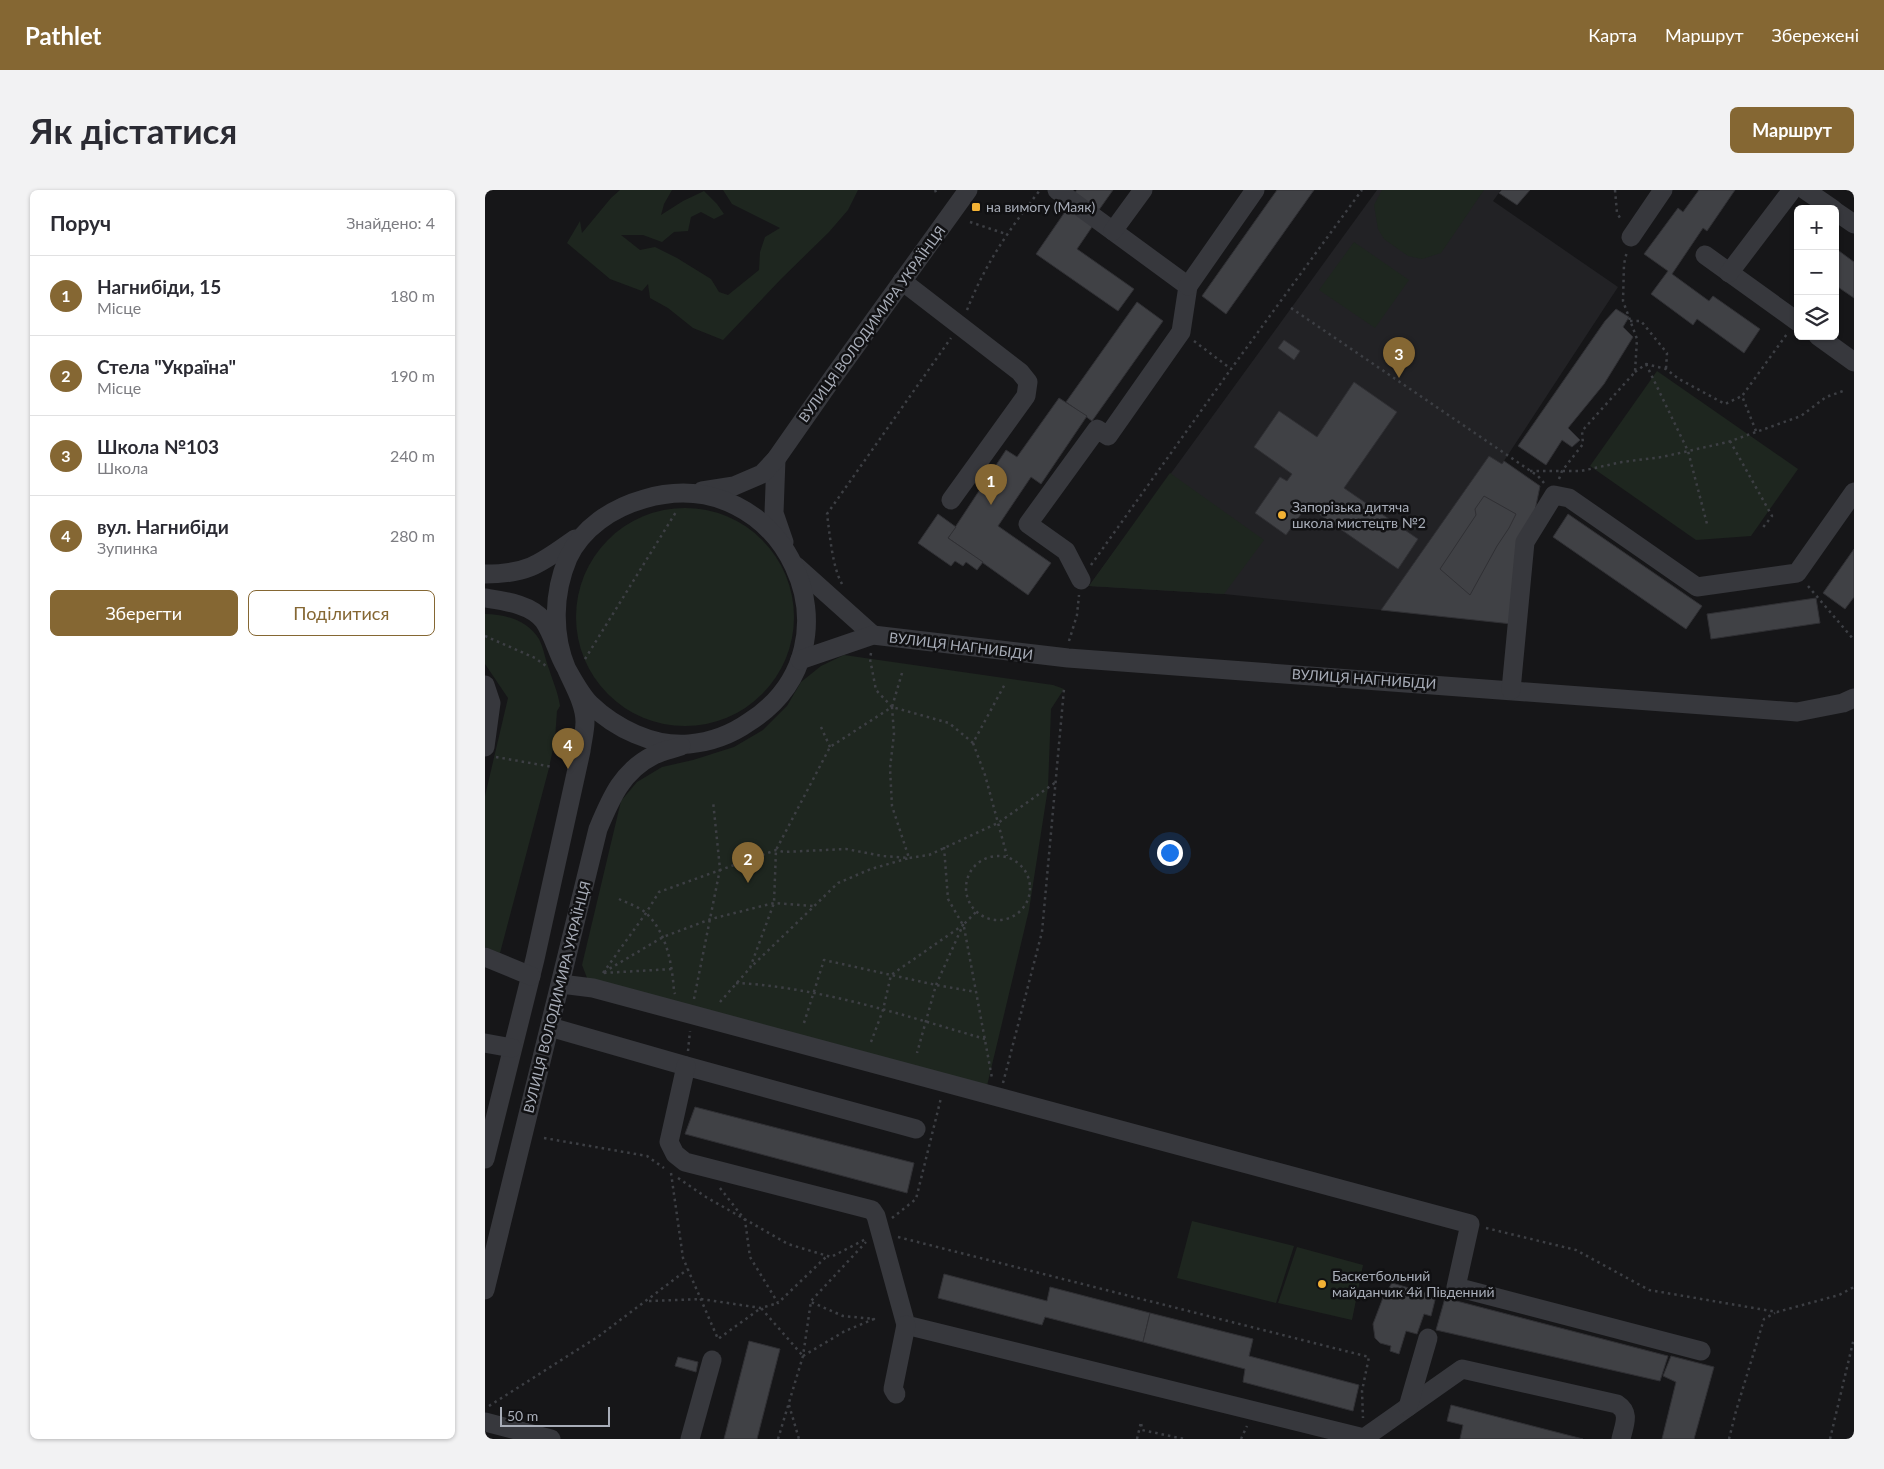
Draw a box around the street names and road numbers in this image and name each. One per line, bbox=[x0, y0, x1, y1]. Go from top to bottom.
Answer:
street label: ВУЛИЦЯ ВОЛОДИМИРА УКРАЇНЦЯ bbox=[795, 222, 949, 425]
street label: ВУЛИЦЯ НАГНИБІДИ bbox=[888, 628, 1034, 663]
street label: ВУЛИЦЯ НАГНИБІДИ bbox=[1291, 665, 1437, 692]
street label: ВУЛИЦЯ ВОЛОДИМИРА УКРАЇНЦЯ bbox=[519, 879, 594, 1115]

